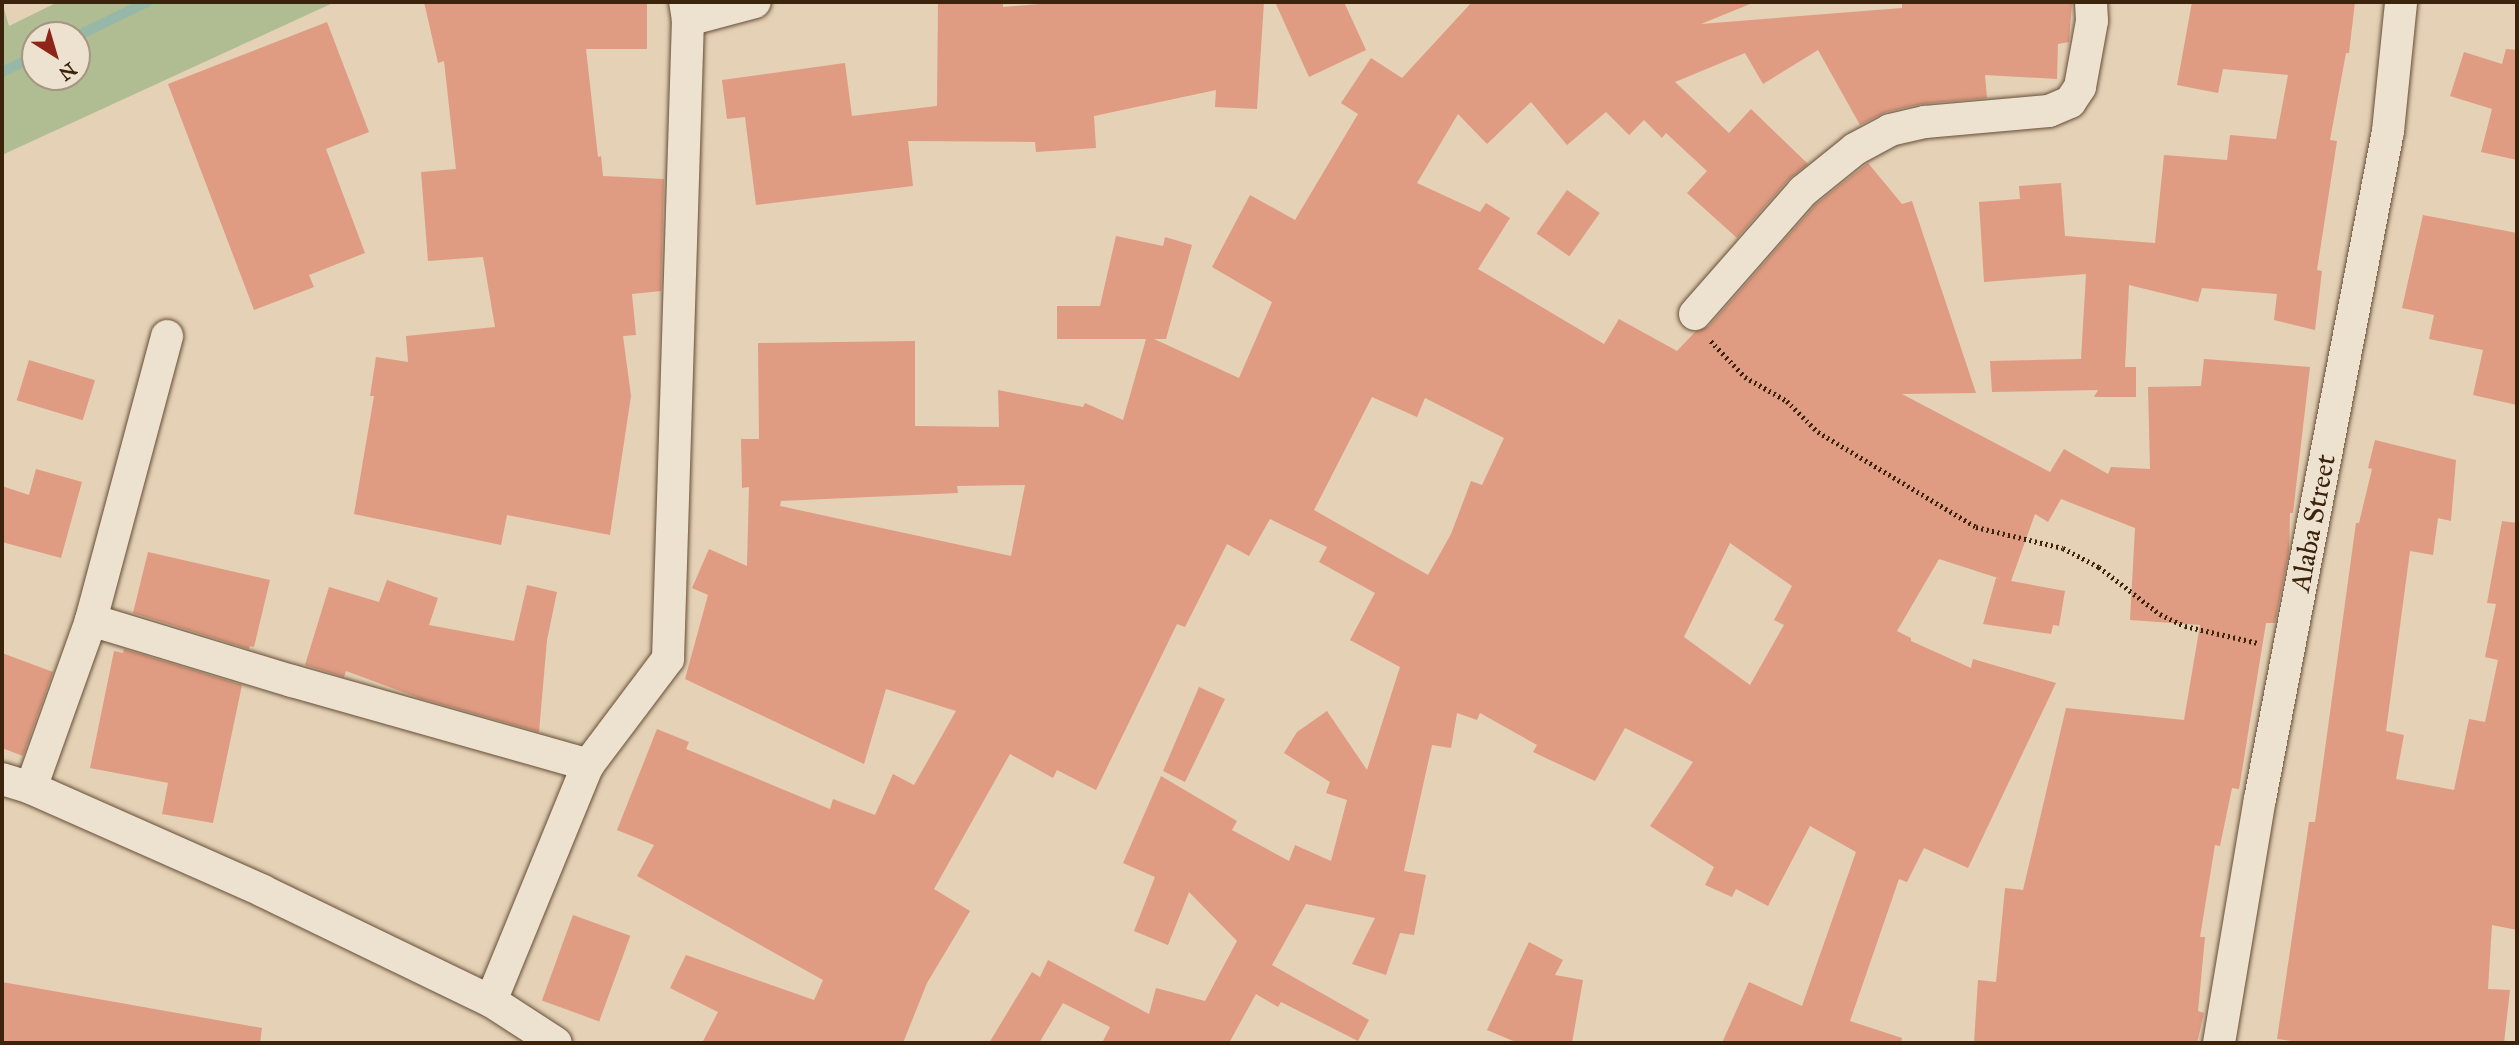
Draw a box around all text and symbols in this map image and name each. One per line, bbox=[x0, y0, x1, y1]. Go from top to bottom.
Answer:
north arrow bbox=[21, 21, 91, 91]
text: N bbox=[54, 58, 81, 86]
street label: Alaba Street bbox=[2283, 451, 2343, 595]

